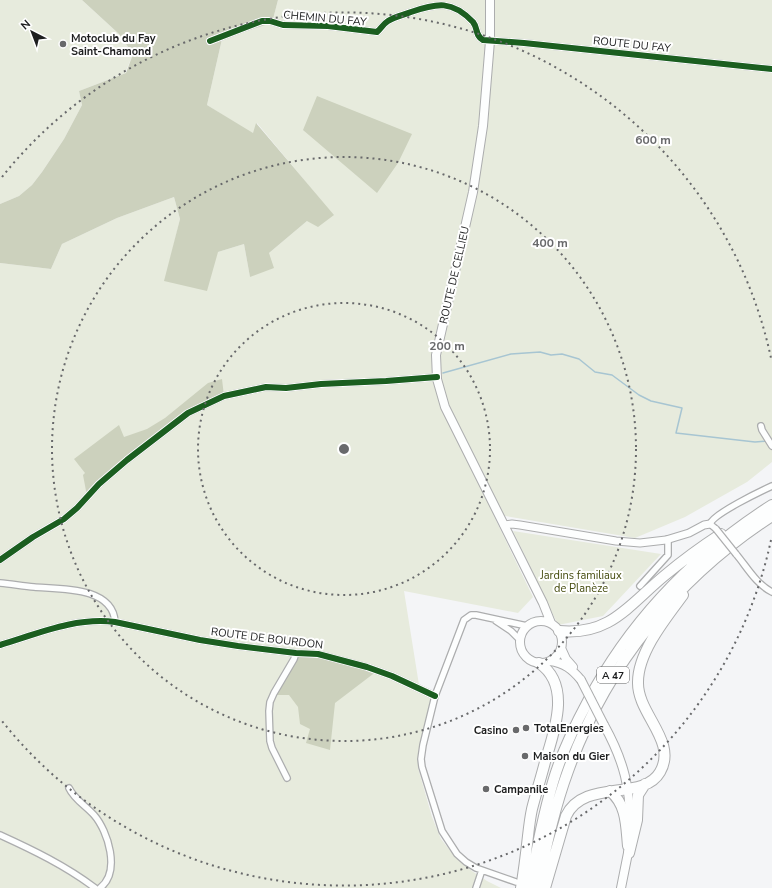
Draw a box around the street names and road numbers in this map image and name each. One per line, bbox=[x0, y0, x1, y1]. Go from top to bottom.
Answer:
street label: CHEMIN DU FAY bbox=[283, 7, 368, 30]
street label: ROUTE DU FAY bbox=[592, 33, 672, 56]
street label: ROUTE DE CELLIEU bbox=[436, 225, 473, 326]
street label: ROUTE DE BOURDON bbox=[210, 624, 324, 653]
road number: A 47 bbox=[597, 667, 629, 683]

